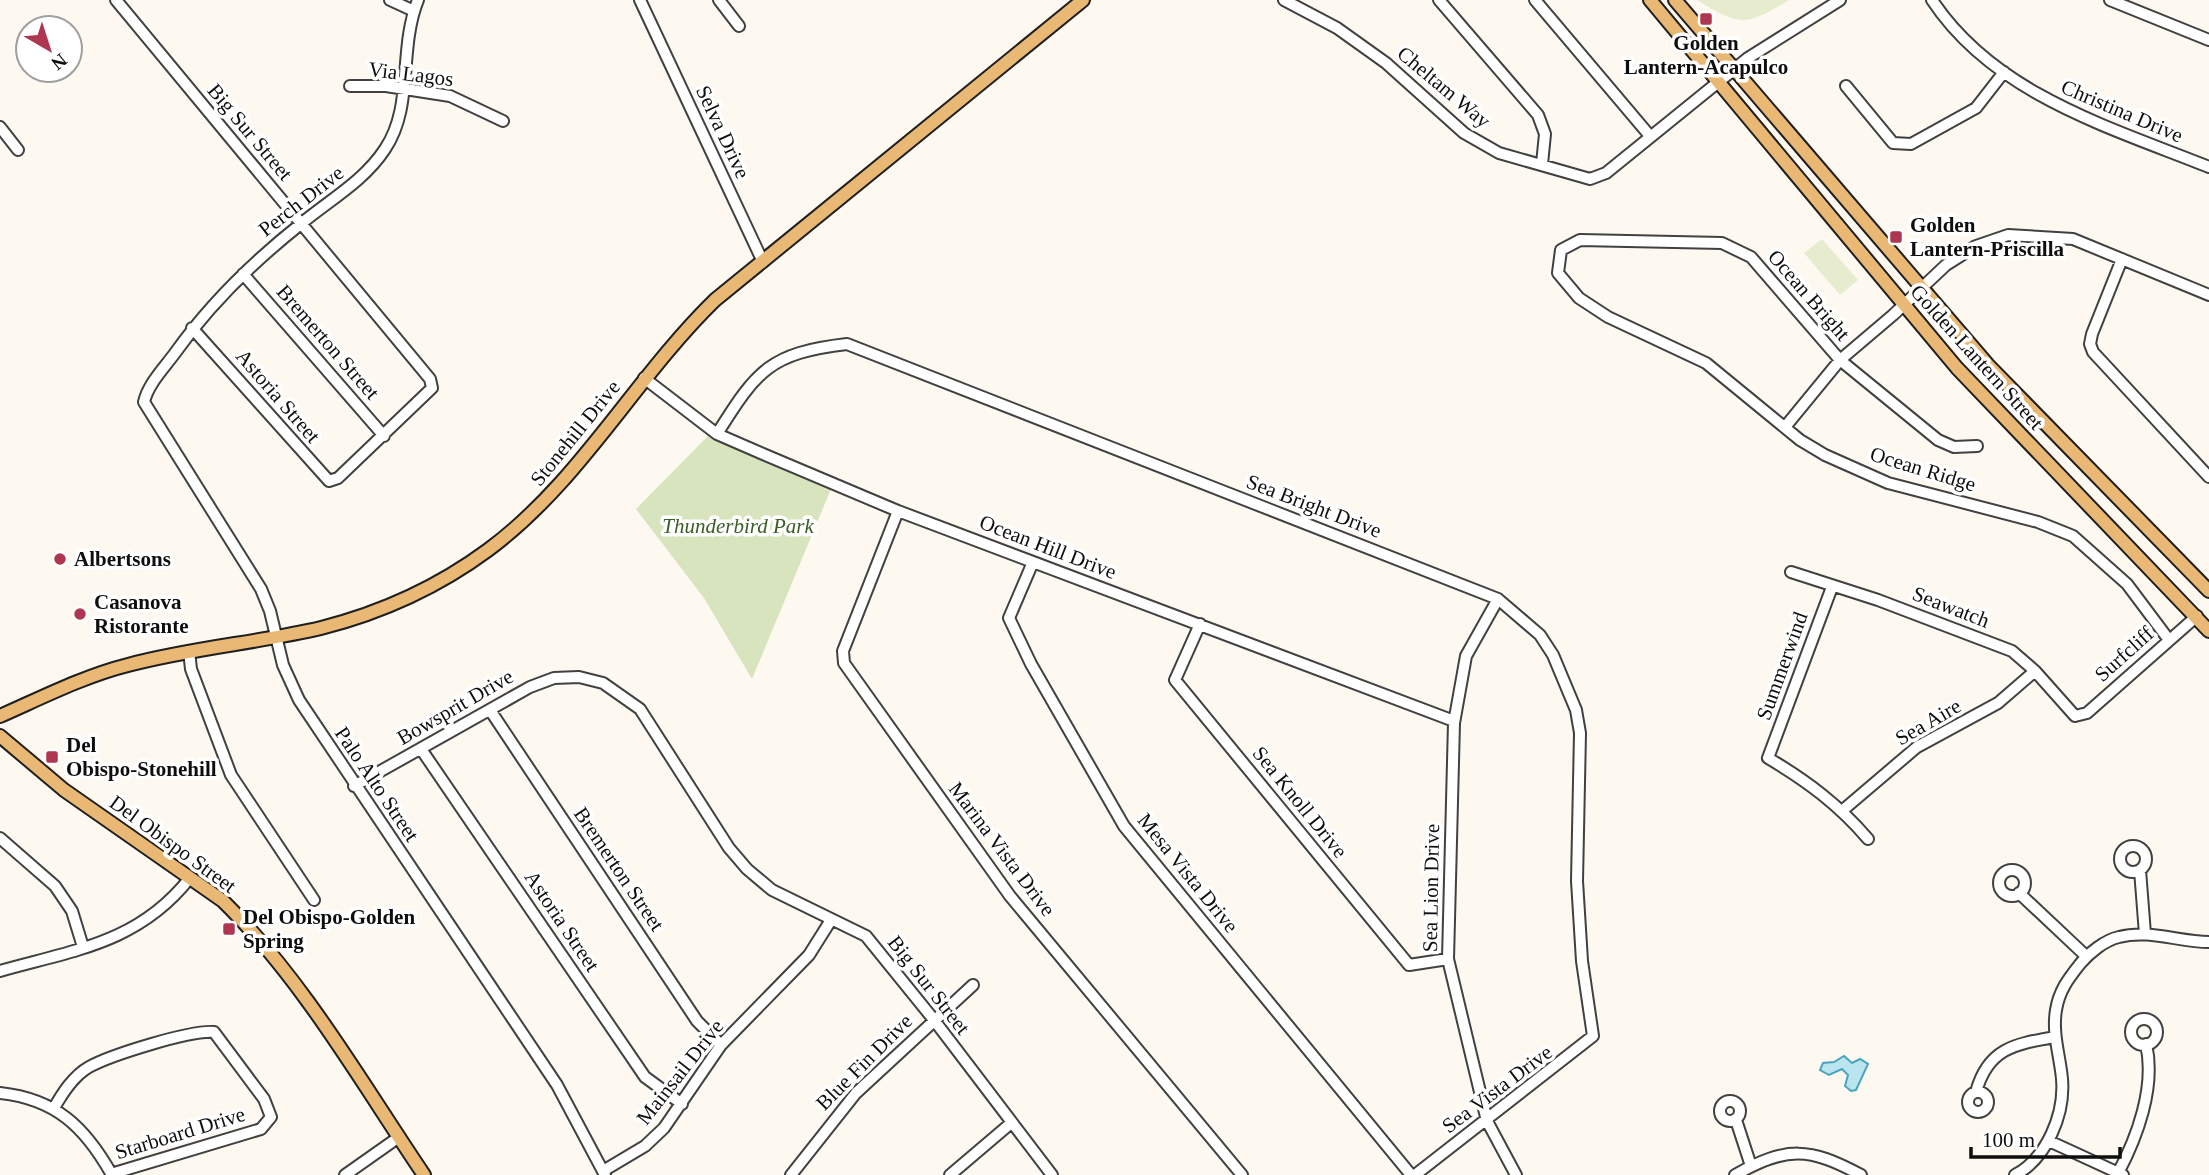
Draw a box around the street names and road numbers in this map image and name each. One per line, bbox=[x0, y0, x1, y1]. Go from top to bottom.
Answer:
street label: Cheltam Way bbox=[1393, 41, 1496, 133]
street label: Via Lagos bbox=[367, 57, 455, 91]
street label: Christina Drive bbox=[2057, 75, 2187, 147]
street label: Big Sur Street bbox=[203, 79, 298, 185]
street label: Selva Drive bbox=[691, 82, 755, 182]
street label: Perch Drive bbox=[254, 160, 348, 242]
street label: Ocean Bright bbox=[1763, 245, 1855, 345]
street label: Bremerton Street bbox=[272, 280, 384, 404]
street label: Golden Lantern Street bbox=[1906, 280, 2048, 434]
street label: Astoria Street bbox=[231, 344, 325, 448]
street label: Stonehill Drive bbox=[525, 375, 625, 491]
street label: Ocean Ridge bbox=[1867, 442, 1979, 496]
street label: Sea Bright Drive bbox=[1243, 469, 1385, 543]
street label: Ocean Hill Drive bbox=[976, 510, 1120, 584]
street label: Seawatch bbox=[1909, 581, 1993, 633]
street label: Summerwind bbox=[1751, 608, 1813, 723]
street label: Surfcliff bbox=[2090, 621, 2158, 687]
street label: Bowsprit Drive bbox=[393, 664, 517, 750]
street label: Sea Aire bbox=[1891, 694, 1965, 750]
street label: Palo Alto Street bbox=[330, 722, 424, 846]
street label: Sea Knoll Drive bbox=[1248, 741, 1352, 863]
street label: Marina Vista Drive bbox=[944, 777, 1060, 921]
street label: Del Obispo Street bbox=[105, 790, 241, 898]
street label: Bremerton Street bbox=[569, 803, 669, 936]
street label: Mesa Vista Drive bbox=[1133, 809, 1243, 937]
street label: Sea Lion Drive bbox=[1418, 824, 1444, 952]
street label: Astoria Street bbox=[520, 866, 604, 976]
street label: Big Sur Street bbox=[883, 931, 975, 1039]
street label: Blue Fin Drive bbox=[811, 1009, 917, 1115]
street label: Mainsail Drive bbox=[632, 1015, 728, 1129]
street label: Sea Vista Drive bbox=[1437, 1040, 1557, 1138]
street label: Starboard Drive bbox=[112, 1102, 248, 1164]

